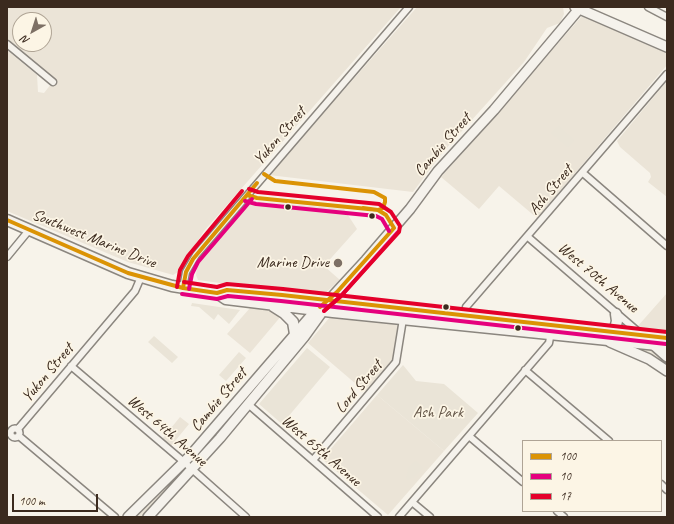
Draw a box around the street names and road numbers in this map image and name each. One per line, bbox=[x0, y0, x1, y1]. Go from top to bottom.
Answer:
street label: Yukon Street bbox=[250, 103, 310, 169]
street label: Cambie Street bbox=[410, 110, 476, 180]
street label: Ash Street bbox=[525, 161, 577, 219]
street label: Southwest Marine Drive bbox=[29, 205, 159, 273]
street label: West 70th Avenue bbox=[554, 239, 642, 317]
street label: Yukon Street bbox=[18, 340, 78, 406]
street label: Lord Street bbox=[331, 357, 387, 417]
street label: Cambie Street bbox=[187, 364, 251, 436]
street label: West 64th Avenue bbox=[123, 391, 211, 471]
street label: West 65th Avenue bbox=[277, 411, 365, 491]

